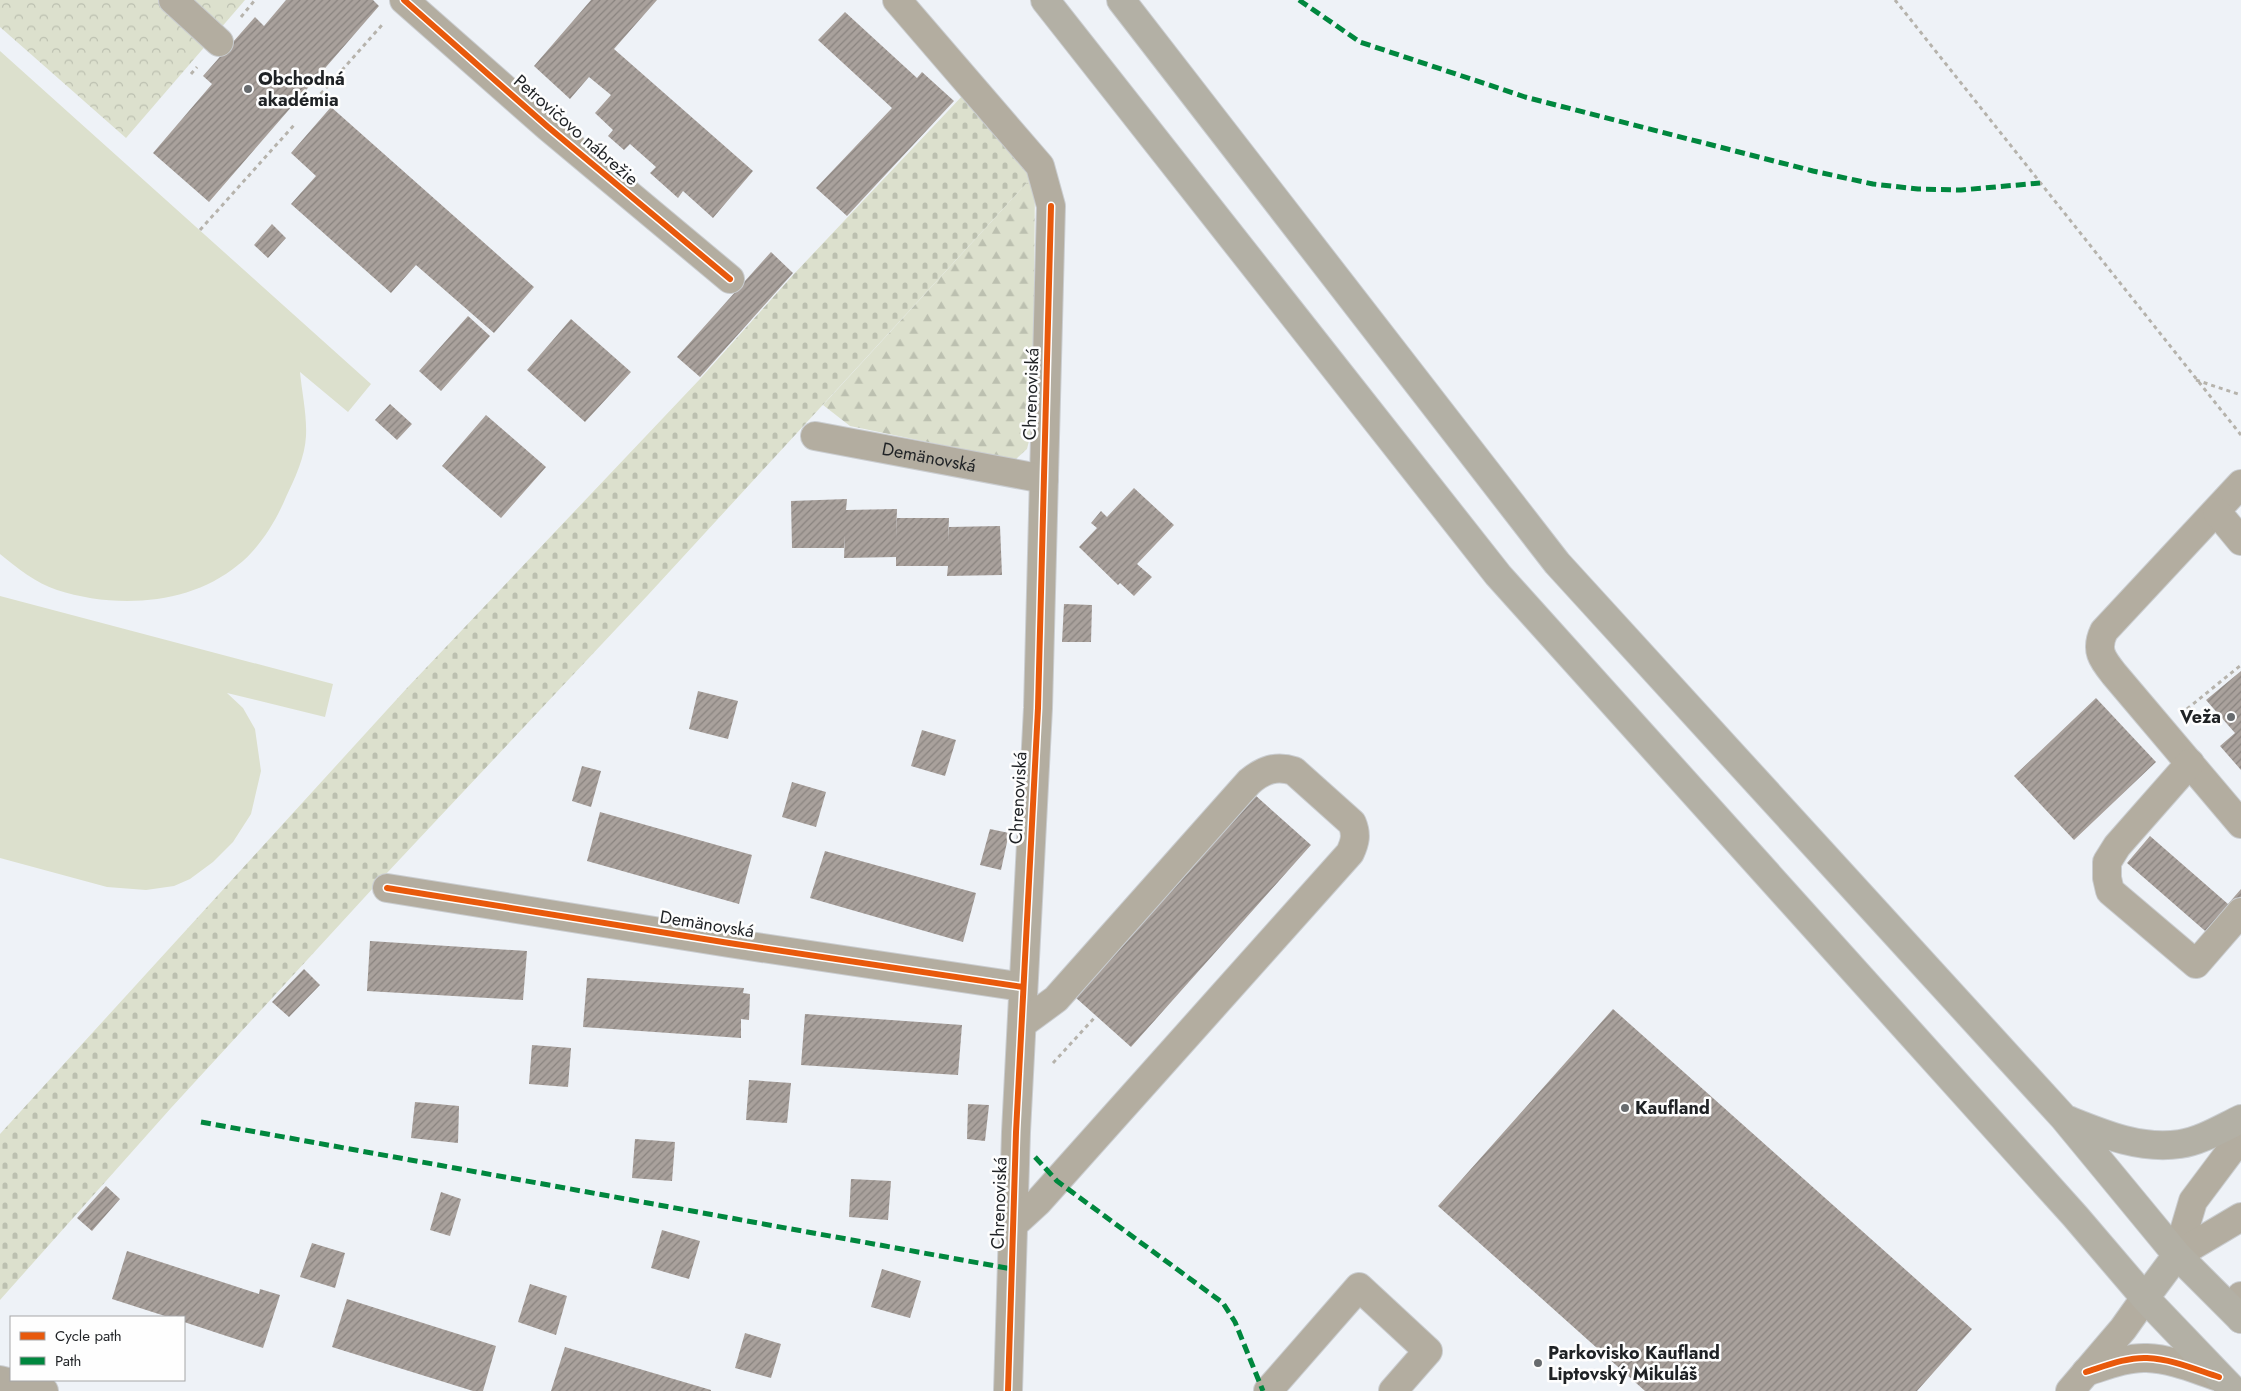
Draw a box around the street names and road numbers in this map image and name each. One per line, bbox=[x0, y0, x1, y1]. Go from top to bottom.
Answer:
street label: Petrovičovo nábrežie bbox=[508, 68, 644, 192]
street label: Chrenoviská bbox=[1016, 347, 1046, 441]
street label: Demänovská bbox=[880, 436, 978, 479]
street label: Chrenoviská bbox=[1003, 751, 1033, 845]
street label: Demänovská bbox=[658, 904, 756, 944]
street label: Chrenoviská bbox=[984, 1156, 1014, 1250]

